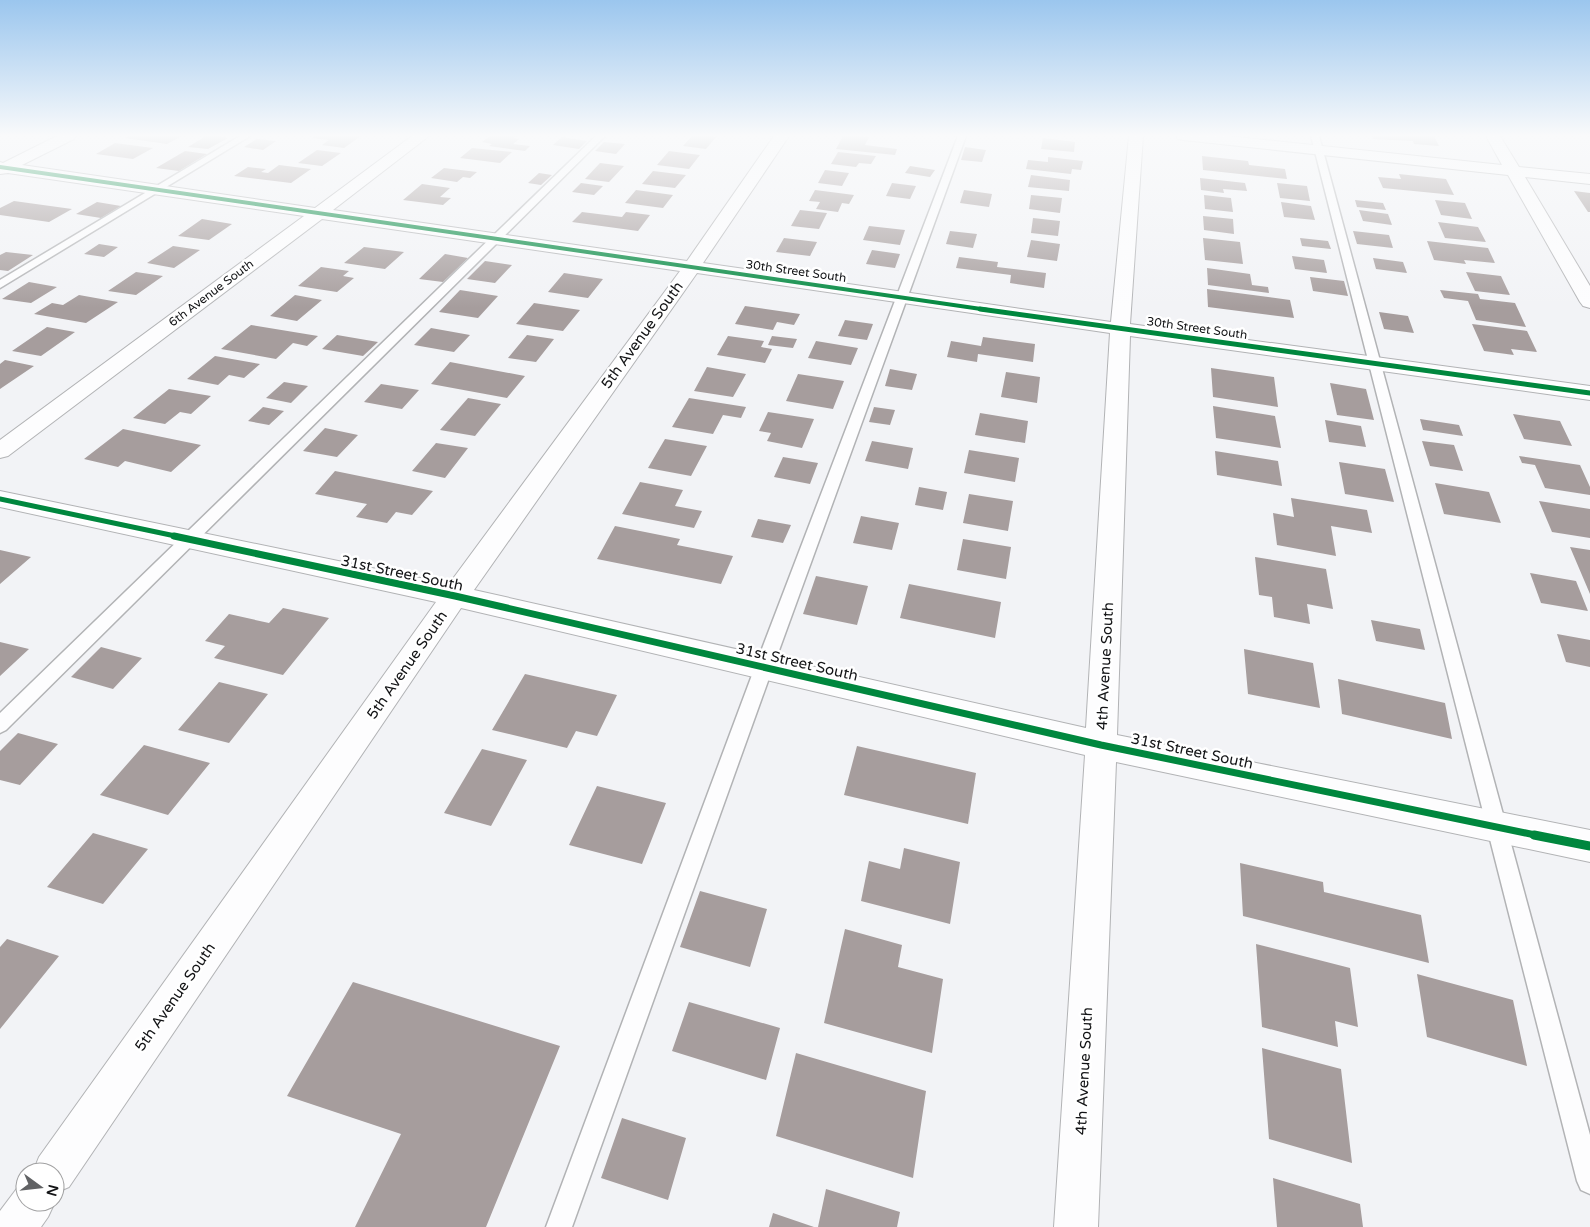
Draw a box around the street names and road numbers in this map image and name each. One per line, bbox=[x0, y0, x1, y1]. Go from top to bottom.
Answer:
street label: 6th Avenue South bbox=[166, 257, 256, 329]
street label: 30th Street South bbox=[745, 257, 847, 285]
street label: 5th Avenue South bbox=[597, 278, 687, 392]
street label: 30th Street South bbox=[1146, 314, 1248, 342]
street label: 31st Street South bbox=[339, 551, 465, 595]
street label: 4th Avenue South bbox=[1093, 602, 1117, 730]
street label: 5th Avenue South bbox=[363, 607, 451, 723]
street label: 31st Street South bbox=[734, 639, 860, 685]
street label: 31st Street South bbox=[1129, 729, 1255, 773]
street label: 5th Avenue South bbox=[131, 939, 219, 1055]
street label: 4th Avenue South bbox=[1072, 1007, 1096, 1135]

